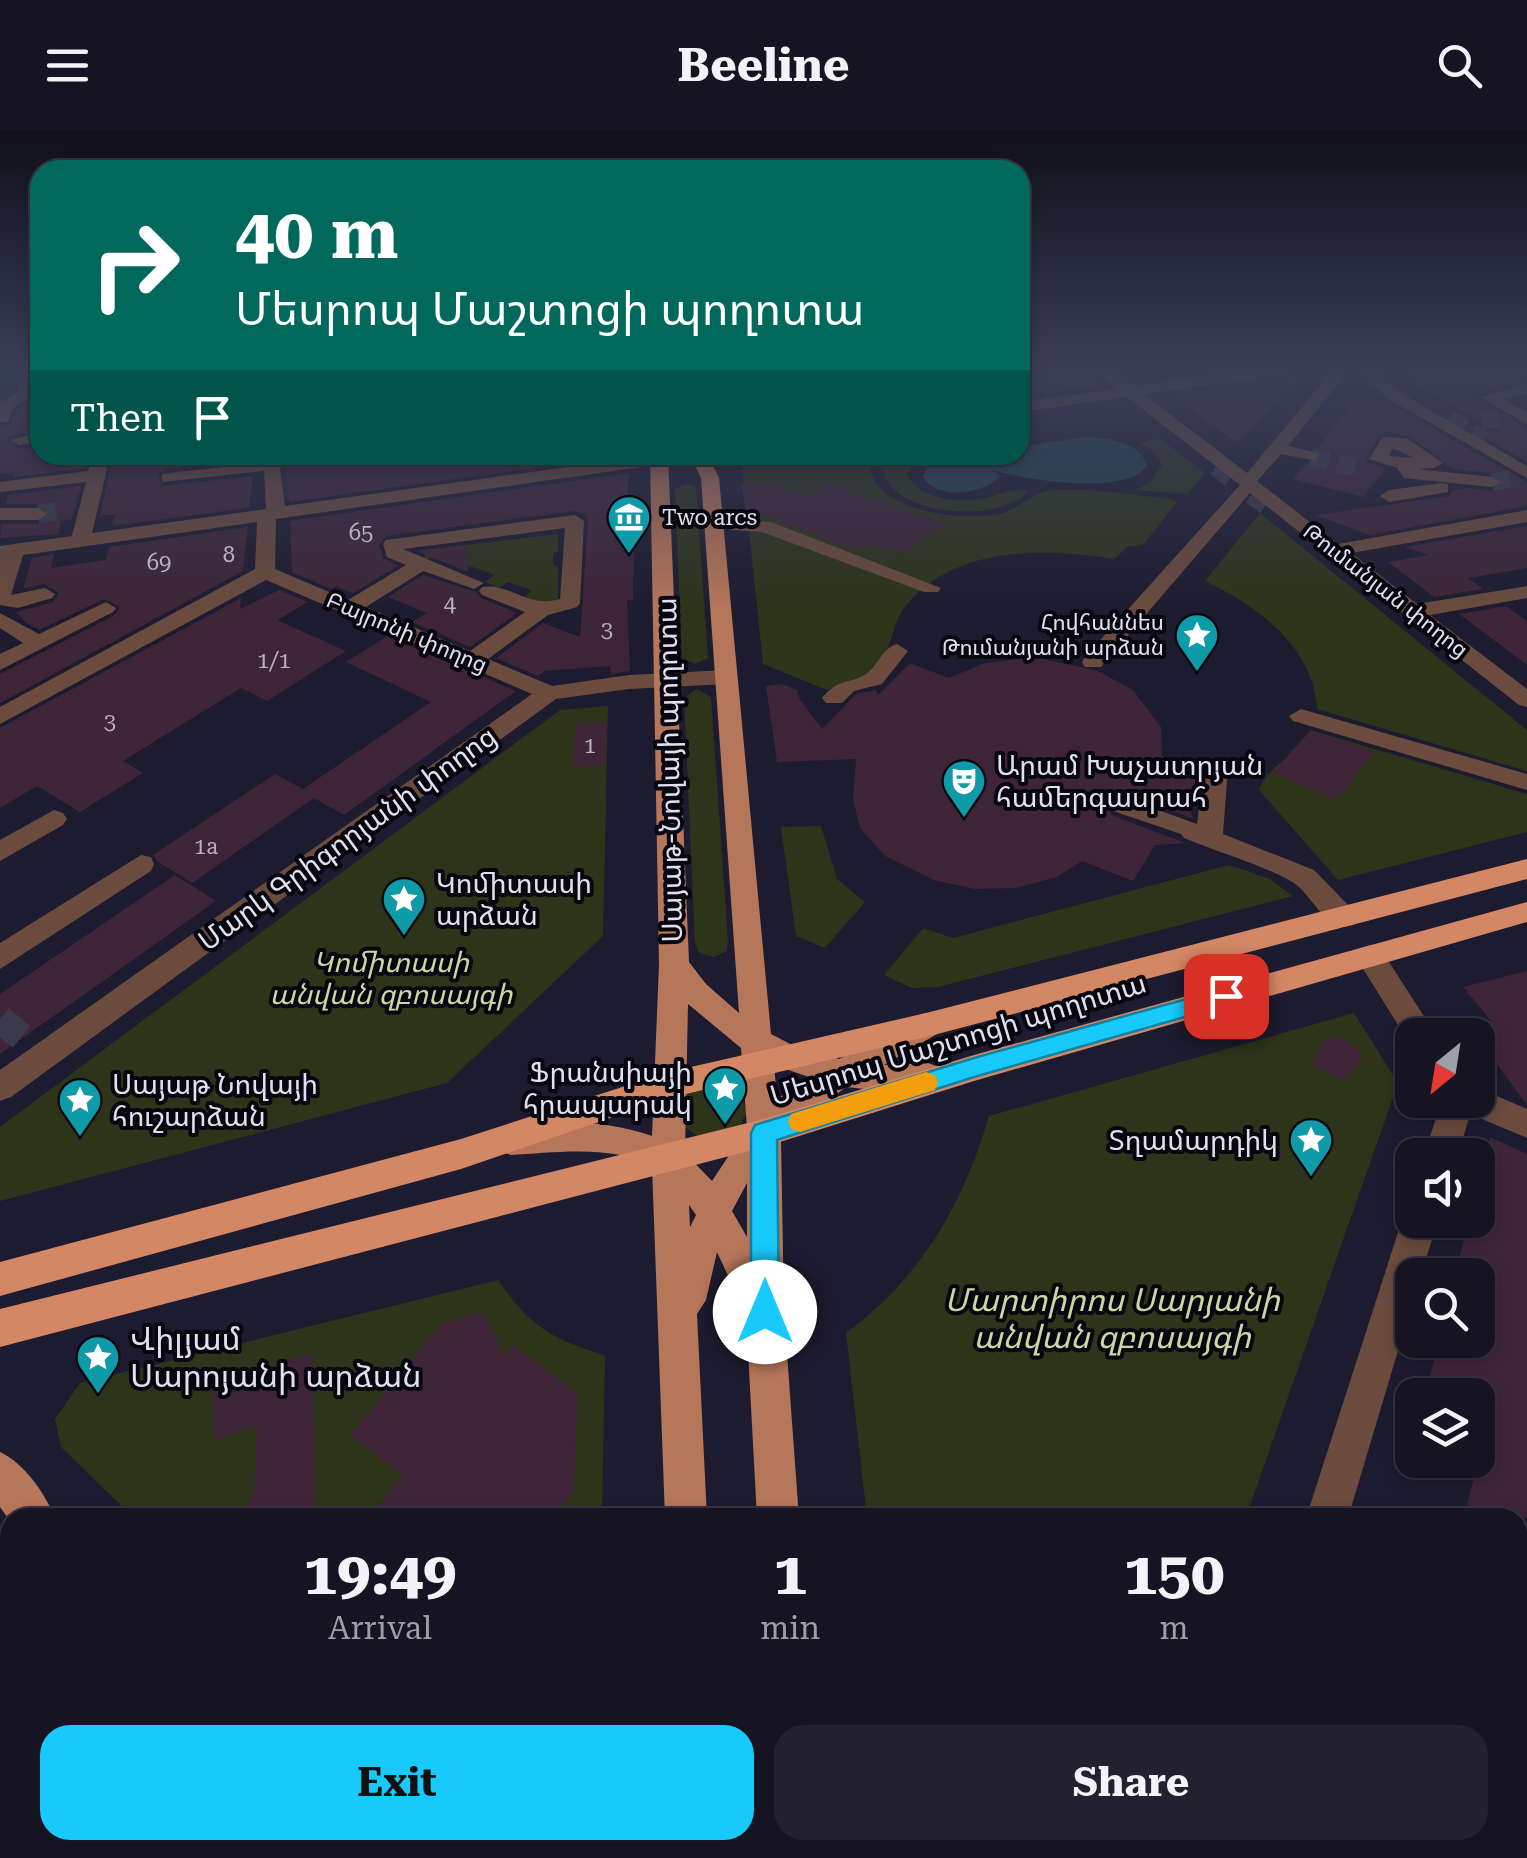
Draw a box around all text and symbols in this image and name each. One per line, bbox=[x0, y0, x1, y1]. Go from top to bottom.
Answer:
icon: menu bbox=[40, 38, 95, 93]
icon: search bbox=[1432, 38, 1487, 93]
text: Beeline bbox=[678, 39, 849, 92]
text: 40 m bbox=[235, 193, 399, 275]
icon: right bbox=[70, 200, 200, 330]
text: Մեսրոպ Մաշտոցի պողոտա bbox=[235, 283, 865, 336]
icon: arrive bbox=[185, 390, 240, 445]
text: Then bbox=[70, 396, 165, 440]
museum icon: Two arcs bbox=[606, 494, 652, 555]
place label: Two arcs bbox=[662, 505, 757, 530]
street label: Թումանյան փողոց bbox=[1298, 518, 1473, 662]
house number: 65 bbox=[349, 520, 373, 545]
house number: 8 bbox=[223, 542, 235, 567]
house number: 69 bbox=[147, 550, 171, 575]
street label: Բայրոնի փողոց bbox=[323, 587, 491, 678]
house number: 4 bbox=[444, 592, 457, 617]
street label: Սայաթ-Նովայի պողոտա bbox=[650, 597, 689, 943]
place label: Հովհաննես Թումանյանի արձան bbox=[942, 610, 1164, 660]
place icon: Հովհաննես Թումանյանի արձան bbox=[1174, 612, 1220, 673]
house number: 3 bbox=[601, 617, 613, 642]
house number: 1/1 bbox=[257, 648, 291, 673]
house number: 3 bbox=[104, 709, 116, 734]
street label: Մարկ Գրիգորյանի փողոց bbox=[192, 719, 503, 958]
house number: 1 bbox=[584, 733, 596, 758]
place label: Արամ Խաչատրյան համերգասրահ bbox=[996, 749, 1263, 814]
theatre icon: Արամ Խաչատրյան համերգասրահ bbox=[941, 758, 987, 819]
house number: 1a bbox=[194, 834, 218, 859]
place label: Կոմիտասի արձան bbox=[436, 867, 592, 932]
place icon: Կոմիտասի արձան bbox=[381, 876, 427, 937]
park label: Կոմիտասի անվան զբոսայգի bbox=[270, 946, 514, 1011]
pin bbox=[1184, 954, 1269, 1039]
street label: Մեսրոպ Մաշտոցի պողոտա bbox=[766, 966, 1150, 1113]
icon: arrive bbox=[1199, 969, 1254, 1024]
north arrow bbox=[1395, 1018, 1495, 1118]
map controls bbox=[1395, 1018, 1495, 1478]
place label: Ֆրանսիայի հրապարակ bbox=[523, 1056, 692, 1121]
place icon: Ֆրանսիայի հրապարակ bbox=[702, 1065, 748, 1126]
place label: Սայաթ Նովայի հուշարձան bbox=[112, 1068, 318, 1133]
place icon: Սայաթ Նովայի հուշարձան bbox=[57, 1077, 103, 1138]
place icon: Տղամարդիկ bbox=[1288, 1117, 1334, 1178]
place label: Տղամարդիկ bbox=[1109, 1124, 1278, 1157]
button: sound bbox=[1395, 1138, 1495, 1238]
button: search bbox=[1395, 1258, 1495, 1358]
position arrow bbox=[713, 1260, 817, 1364]
park label: Մարտիրոս Սարյանի անվան զբոսայգի bbox=[944, 1281, 1281, 1356]
place label: Վիլյամ Սարոյանի արձան bbox=[130, 1320, 421, 1395]
place icon: Վիլյամ Սարոյանի արձան bbox=[75, 1334, 121, 1395]
button: layers bbox=[1395, 1378, 1495, 1478]
text: 19:49 bbox=[303, 1538, 457, 1609]
text: 1 bbox=[773, 1538, 807, 1609]
text: 150 bbox=[1124, 1538, 1225, 1609]
text: Arrival bbox=[328, 1609, 432, 1647]
text: min bbox=[760, 1609, 820, 1647]
text: m bbox=[1160, 1609, 1189, 1647]
button: Exit bbox=[40, 1725, 754, 1840]
button: Share bbox=[774, 1725, 1488, 1840]

